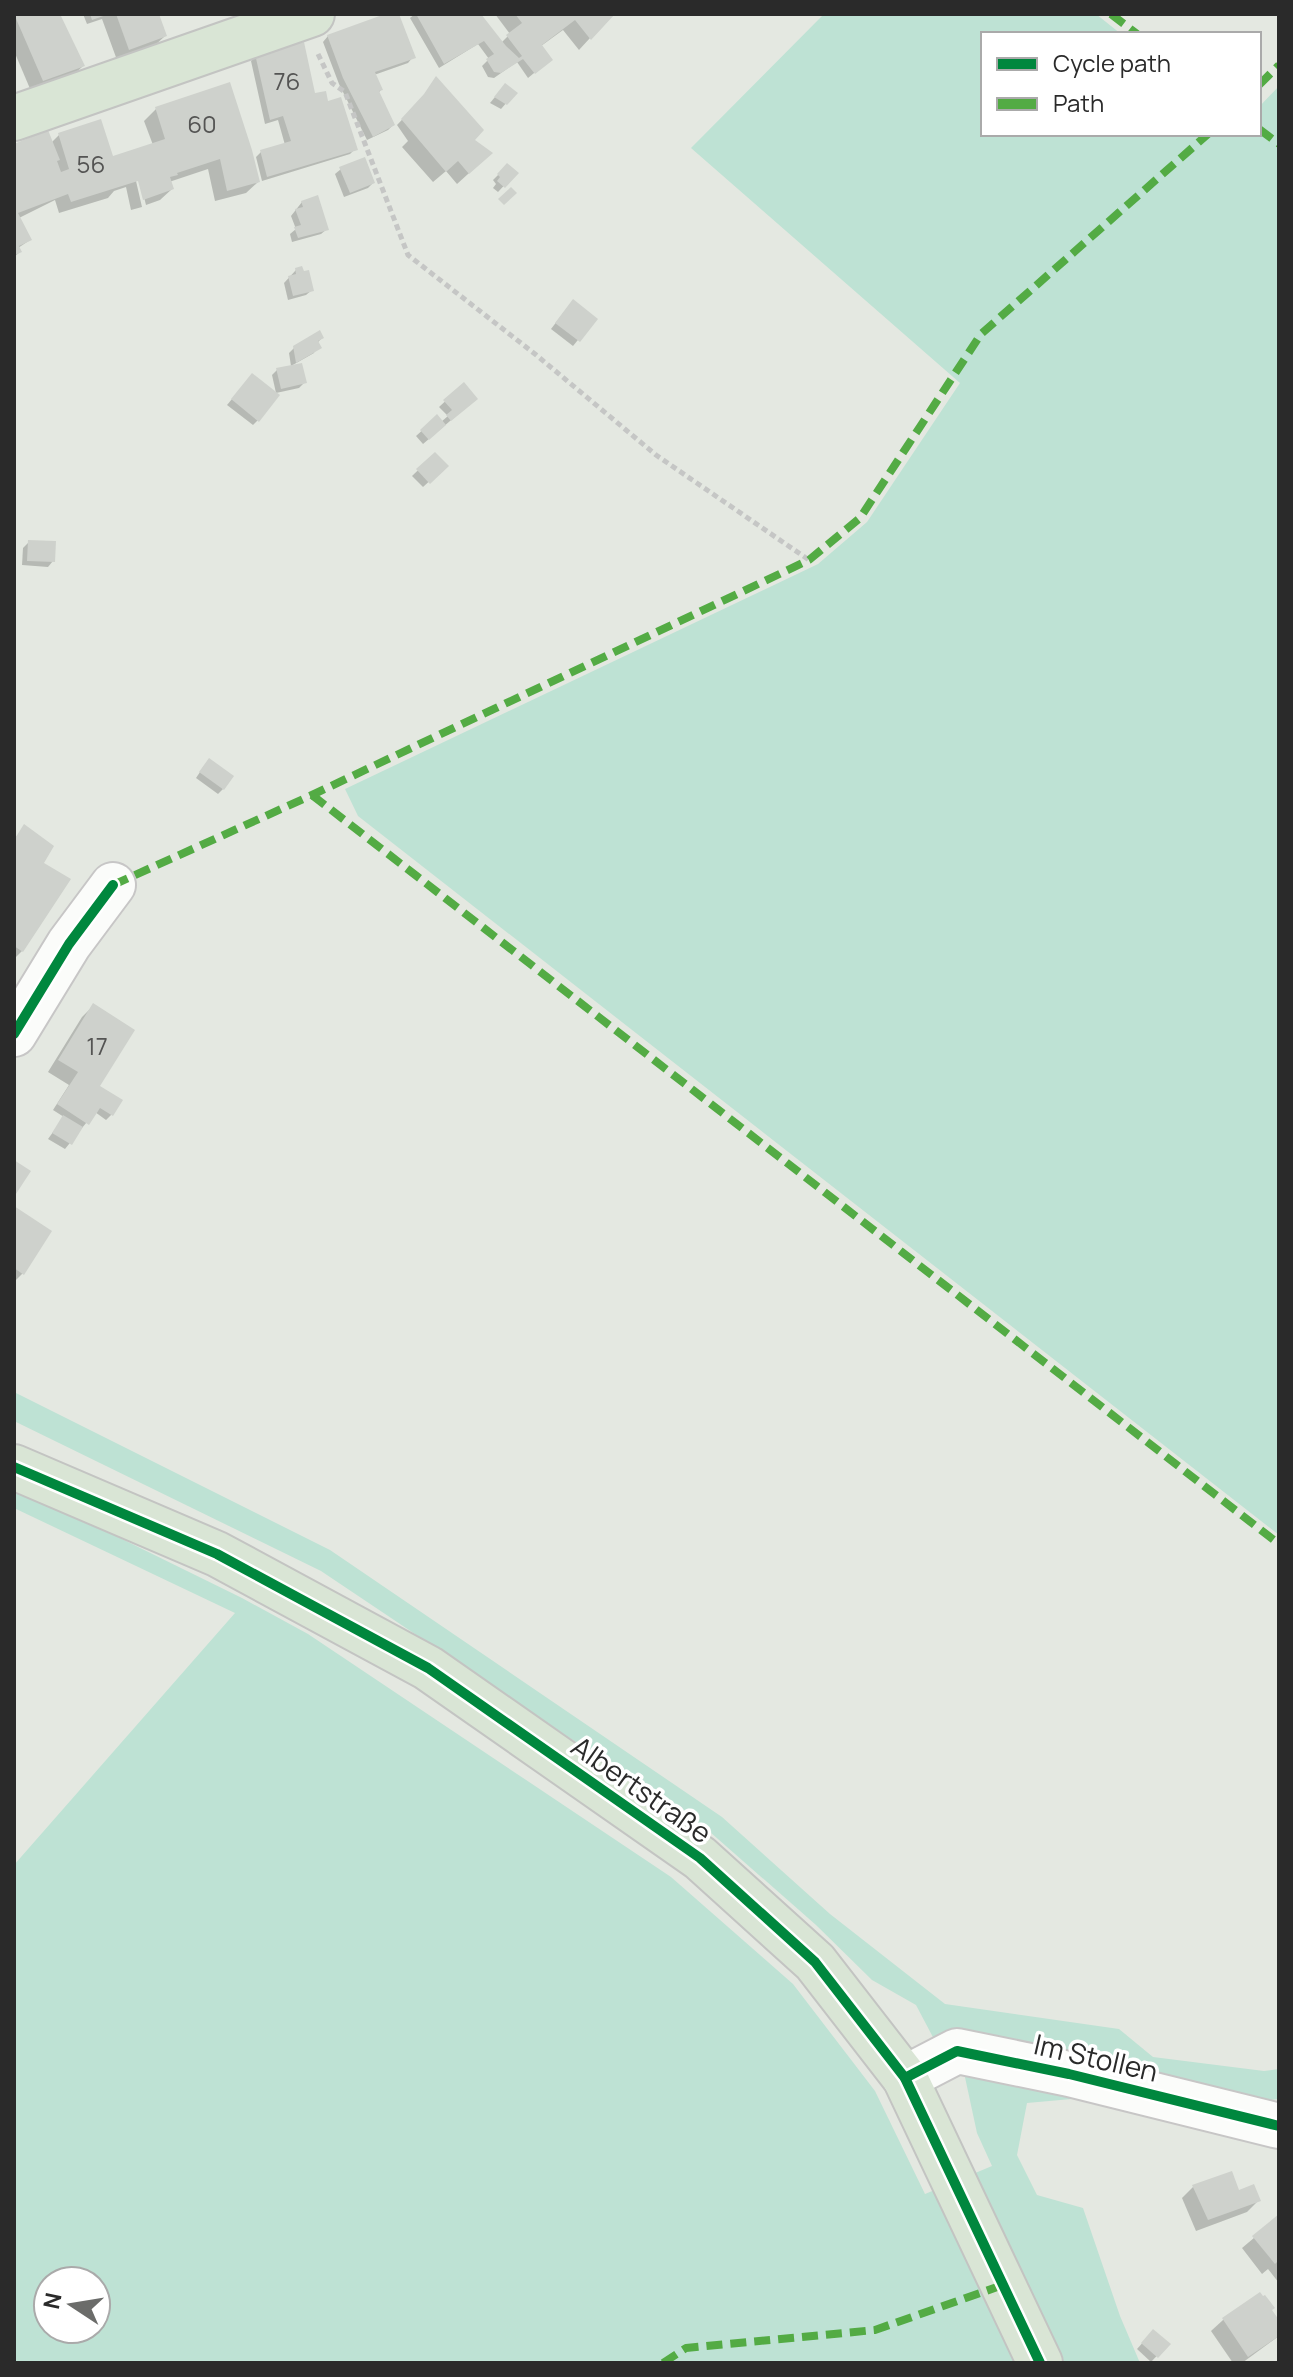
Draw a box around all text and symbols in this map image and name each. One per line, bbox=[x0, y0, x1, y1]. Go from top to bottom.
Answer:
legend bbox=[981, 32, 1261, 136]
text: Cycle path bbox=[1053, 46, 1171, 79]
house number: 76 bbox=[274, 64, 300, 97]
text: Path bbox=[1053, 86, 1104, 119]
house number: 60 bbox=[187, 107, 217, 140]
house number: 56 bbox=[77, 147, 105, 180]
house number: 17 bbox=[86, 1029, 108, 1062]
street label: Albertstraße bbox=[564, 1727, 720, 1851]
street label: Im Stollen bbox=[1030, 2024, 1162, 2090]
north arrow bbox=[32, 2265, 112, 2345]
text: N bbox=[36, 2290, 69, 2312]

